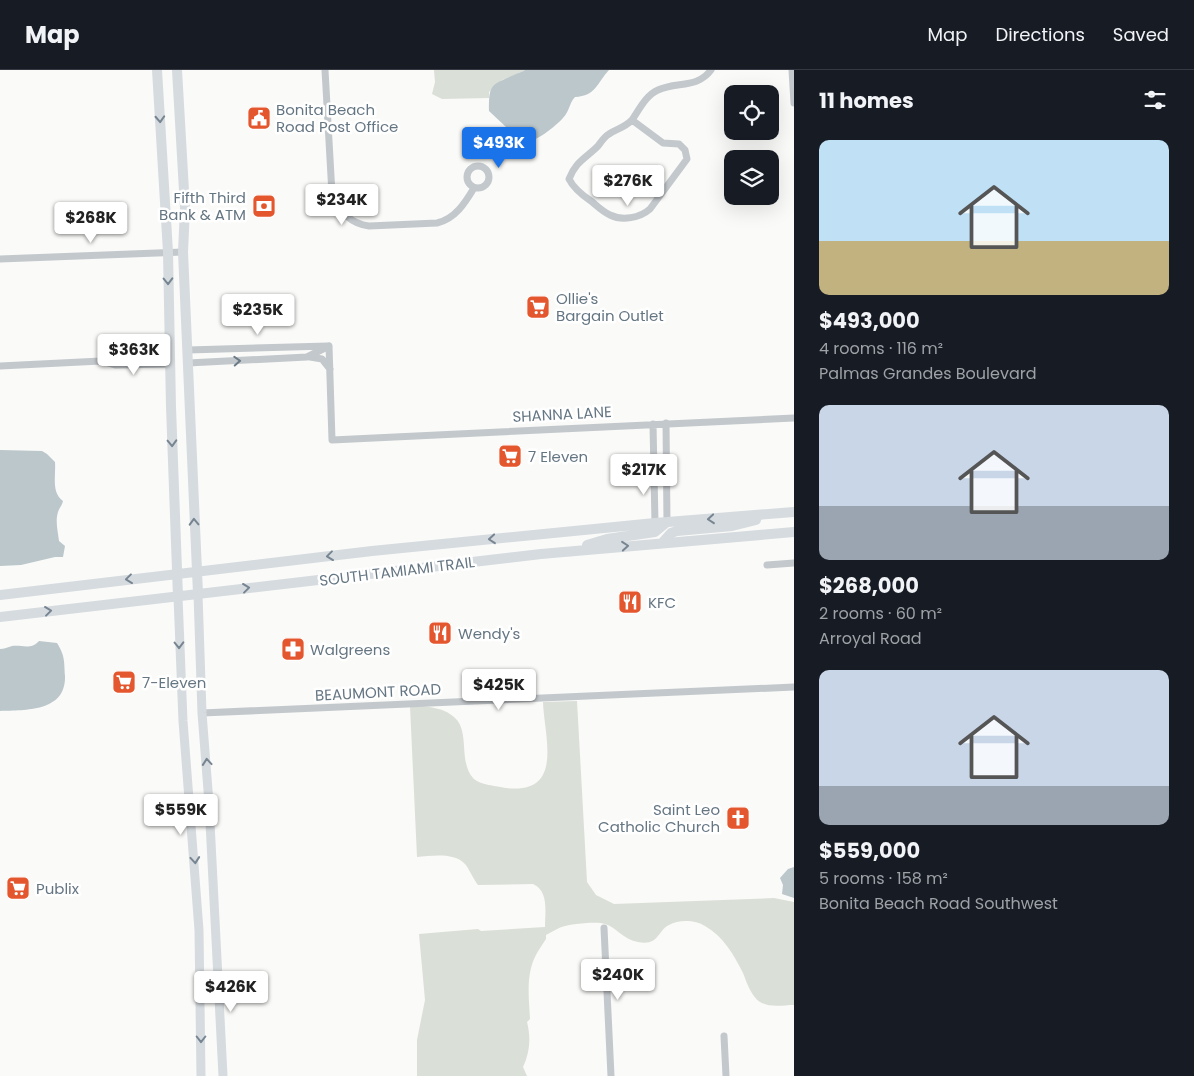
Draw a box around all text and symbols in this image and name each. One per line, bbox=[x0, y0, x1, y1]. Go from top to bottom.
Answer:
text: Map bbox=[25, 18, 80, 51]
text: Map bbox=[928, 22, 967, 47]
text: Directions bbox=[995, 22, 1085, 47]
text: Saved bbox=[1113, 22, 1169, 47]
map controls bbox=[724, 85, 779, 205]
button: locate bbox=[724, 85, 779, 140]
text: 11 homes bbox=[819, 86, 914, 115]
icon: filters bbox=[1141, 86, 1169, 114]
place label: Bonita Beach Road Post Office bbox=[276, 99, 398, 137]
public building icon: Bonita Beach Road Post Office bbox=[246, 105, 272, 131]
one-way arrow bbox=[154, 115, 165, 123]
pin: $493K bbox=[464, 126, 534, 169]
text: $493K bbox=[473, 131, 525, 154]
button: layers bbox=[724, 150, 779, 205]
pin: $276K bbox=[593, 164, 663, 207]
text: $276K bbox=[603, 169, 653, 192]
icon: home bbox=[949, 172, 1039, 262]
pin: $234K bbox=[307, 184, 377, 226]
place label: Fifth Third Bank & ATM bbox=[159, 187, 246, 225]
text: $234K bbox=[316, 188, 368, 211]
bank icon: Fifth Third Bank & ATM bbox=[251, 193, 277, 219]
pin: $268K bbox=[56, 202, 126, 244]
text: $268K bbox=[65, 206, 117, 229]
one-way arrow bbox=[163, 278, 173, 285]
place label: Ollie's Bargain Outlet bbox=[556, 288, 664, 326]
pin: $235K bbox=[223, 294, 293, 336]
supermarket icon: Ollie's Bargain Outlet bbox=[525, 294, 551, 320]
text: $235K bbox=[233, 298, 283, 321]
text: $493,000 bbox=[819, 306, 920, 335]
pin: $363K bbox=[99, 334, 169, 376]
text: 4 rooms · 116 m² bbox=[819, 337, 943, 360]
text: $363K bbox=[108, 338, 160, 361]
one-way arrow bbox=[233, 355, 241, 366]
text: Palmas Grandes Boulevard bbox=[819, 362, 1037, 385]
street label: SHANNA LANE bbox=[512, 401, 612, 427]
icon: home bbox=[949, 437, 1039, 527]
one-way arrow bbox=[167, 440, 177, 448]
supermarket icon: 7 Eleven bbox=[497, 443, 523, 469]
place label: 7 Eleven bbox=[528, 446, 588, 467]
pin: $217K bbox=[609, 454, 679, 496]
text: $217K bbox=[621, 458, 667, 481]
one-way arrow bbox=[706, 513, 714, 524]
one-way arrow bbox=[189, 518, 200, 526]
one-way arrow bbox=[488, 533, 496, 544]
one-way arrow bbox=[621, 541, 629, 552]
one-way arrow bbox=[326, 550, 335, 560]
street label: SOUTH TAMIAMI TRAIL bbox=[318, 551, 476, 591]
text: $268,000 bbox=[819, 571, 919, 600]
one-way arrow bbox=[124, 573, 132, 584]
one-way arrow bbox=[243, 583, 251, 594]
restaurant icon: KFC bbox=[617, 589, 643, 615]
place label: KFC bbox=[648, 592, 676, 613]
text: 2 rooms · 60 m² bbox=[819, 602, 942, 625]
one-way arrow bbox=[45, 606, 53, 617]
restaurant icon: Wendy's bbox=[427, 620, 453, 646]
place label: Wendy's bbox=[458, 623, 521, 644]
text: Arroyal Road bbox=[819, 627, 922, 650]
pharmacy icon: Walgreens bbox=[280, 636, 306, 662]
place label: Walgreens bbox=[310, 639, 390, 660]
one-way arrow bbox=[174, 642, 185, 650]
pin: $425K bbox=[464, 668, 534, 711]
supermarket icon: 7-Eleven bbox=[111, 669, 137, 695]
place label: 7-Eleven bbox=[142, 672, 206, 693]
text: $425K bbox=[473, 673, 525, 696]
street label: BEAUMONT ROAD bbox=[314, 678, 442, 706]
icon: home bbox=[949, 702, 1039, 792]
one-way arrow bbox=[201, 758, 212, 766]
pin: $559K bbox=[146, 794, 216, 836]
text: $559K bbox=[155, 798, 207, 821]
place label: Saint Leo Catholic Church bbox=[598, 799, 720, 837]
church icon: Saint Leo Catholic Church bbox=[725, 805, 751, 831]
text: $559,000 bbox=[819, 836, 920, 865]
one-way arrow bbox=[189, 856, 200, 864]
text: 5 rooms · 158 m² bbox=[819, 867, 948, 890]
supermarket icon: Publix bbox=[5, 875, 31, 901]
place label: Publix bbox=[36, 878, 79, 899]
text: Bonita Beach Road Southwest bbox=[819, 892, 1058, 915]
pin: $240K bbox=[583, 958, 653, 1001]
text: $240K bbox=[592, 963, 644, 986]
pin: $426K bbox=[196, 970, 266, 1013]
text: $426K bbox=[205, 975, 257, 998]
one-way arrow bbox=[196, 1036, 206, 1044]

